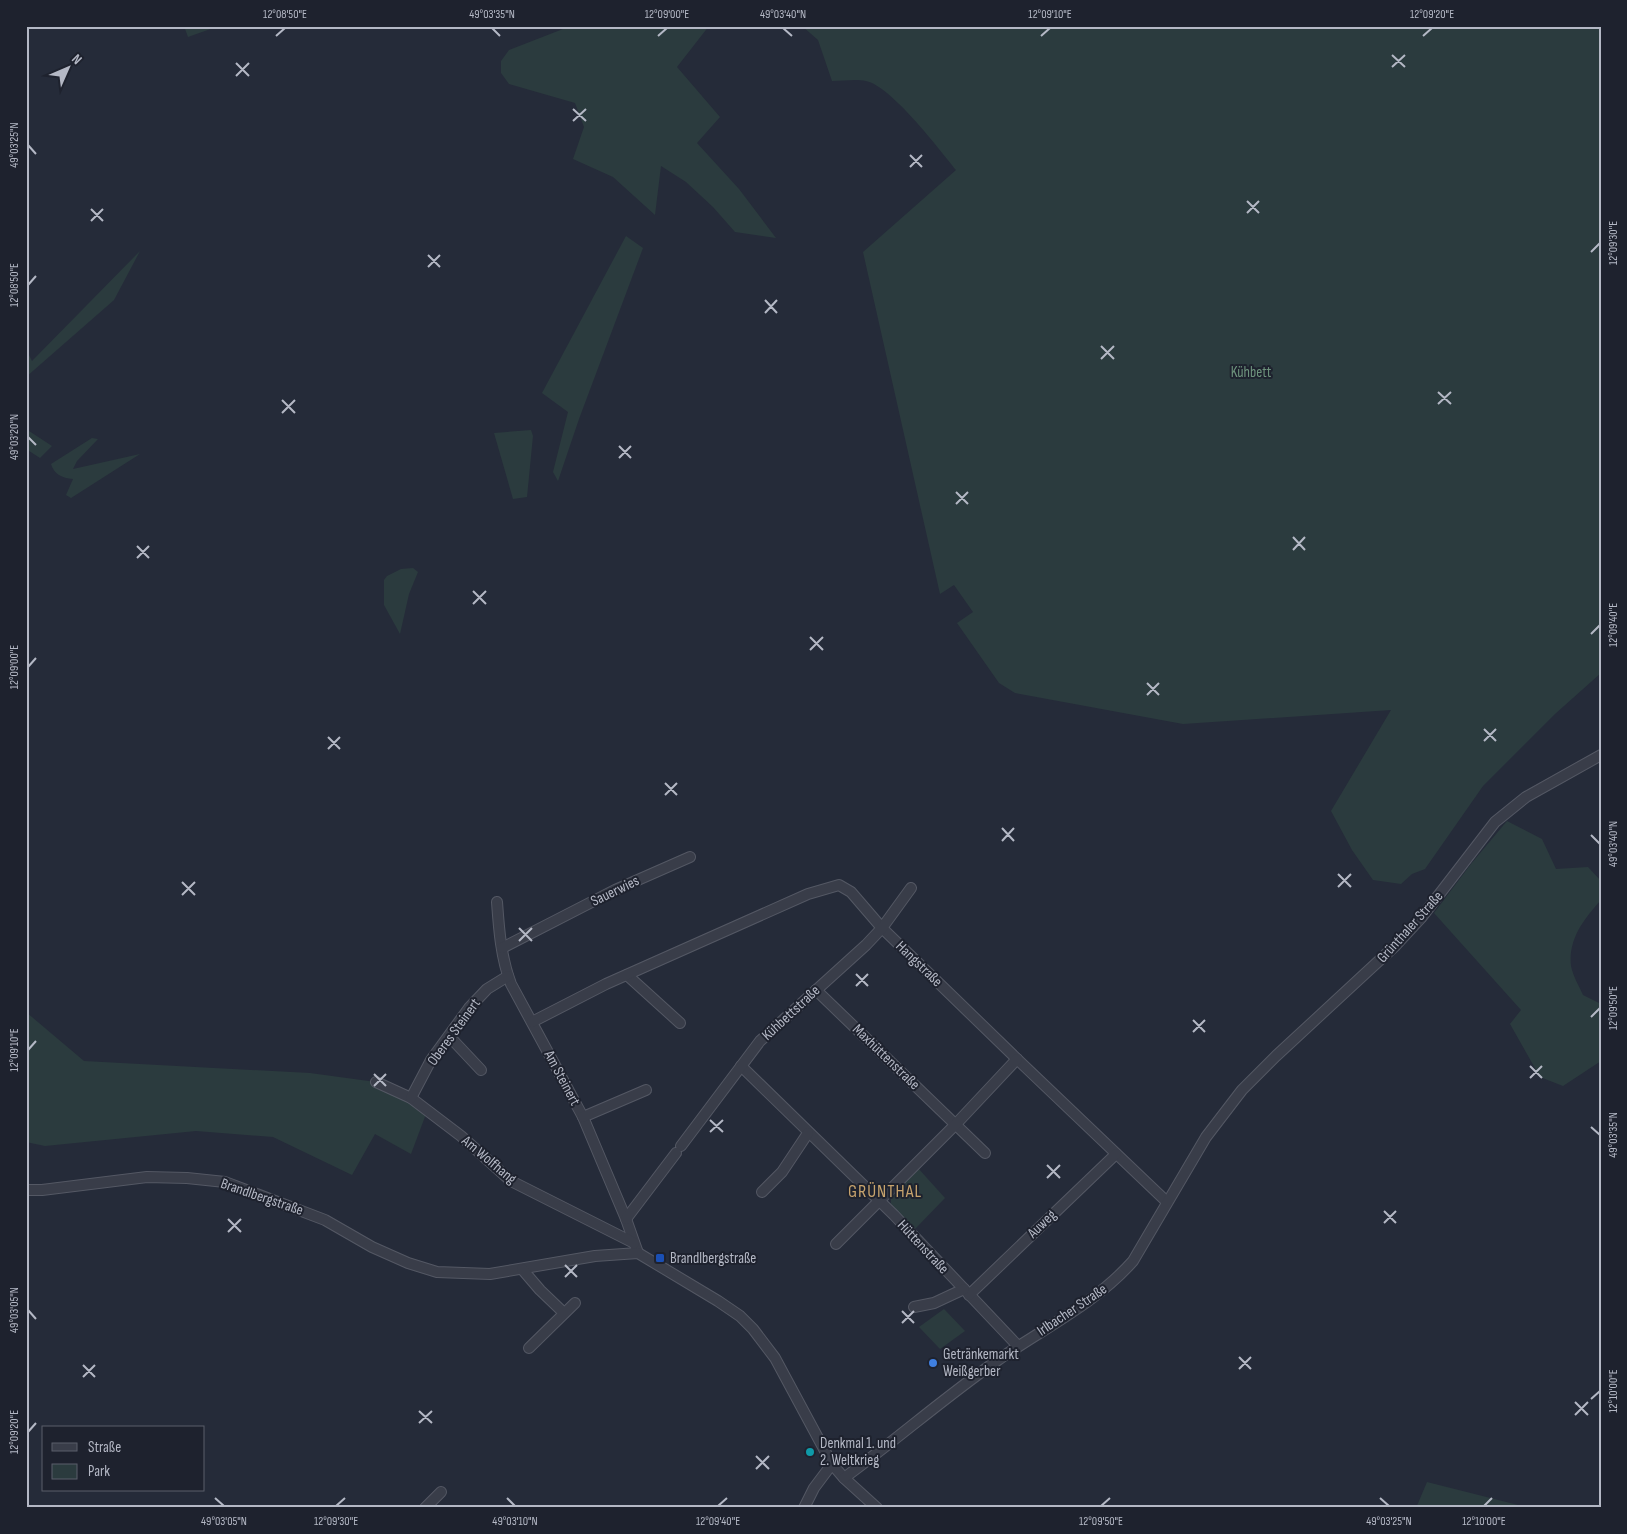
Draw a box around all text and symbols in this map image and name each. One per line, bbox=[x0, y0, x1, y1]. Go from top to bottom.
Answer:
text: 12°08'50"E bbox=[263, 7, 307, 22]
text: 49°03'35"N bbox=[469, 7, 515, 22]
text: 12°09'00"E bbox=[645, 7, 689, 22]
text: 49°03'40"N bbox=[760, 7, 806, 22]
text: 12°09'10"E bbox=[1028, 7, 1072, 22]
text: 12°09'20"E bbox=[1410, 7, 1454, 22]
north arrow bbox=[42, 42, 92, 92]
text: N bbox=[68, 51, 85, 68]
text: 49°03'25"N bbox=[7, 122, 22, 168]
text: 12°09'30"E bbox=[1606, 221, 1621, 265]
text: 12°08'50"E bbox=[7, 263, 22, 307]
park label: Kühbett bbox=[1231, 363, 1272, 382]
text: 49°03'20"N bbox=[7, 414, 22, 460]
text: 12°09'40"E bbox=[1606, 603, 1621, 647]
text: 12°09'00"E bbox=[7, 645, 22, 689]
text: 49°03'40"N bbox=[1606, 821, 1621, 867]
street label: Sauerwies bbox=[588, 871, 642, 911]
street label: Grünthaler Straße bbox=[1373, 887, 1447, 967]
street label: Hangstraße bbox=[892, 937, 946, 991]
street label: Kühbettstraße bbox=[758, 981, 824, 1045]
text: 12°09'50"E bbox=[1606, 986, 1621, 1030]
street label: Oberes Steinert bbox=[423, 994, 485, 1069]
street label: Maxhüttenstraße bbox=[848, 1020, 924, 1094]
text: 12°09'10"E bbox=[7, 1028, 22, 1072]
street label: Am Steinert bbox=[539, 1046, 585, 1109]
text: 49°03'35"N bbox=[1606, 1112, 1621, 1158]
street label: Am Wolfhang bbox=[457, 1131, 520, 1189]
street label: Brandlbergstraße bbox=[218, 1174, 306, 1220]
district label: GRÜNTHAL bbox=[848, 1181, 922, 1202]
street label: Auweg bbox=[1023, 1206, 1060, 1243]
street label: Hüttenstraße bbox=[893, 1216, 953, 1278]
place label: Brandlbergstraße bbox=[670, 1249, 756, 1268]
marker: Brandlbergstraße bbox=[654, 1252, 666, 1264]
street label: Irlbacher Straße bbox=[1033, 1280, 1111, 1340]
text: 49°03'05"N bbox=[7, 1287, 22, 1333]
place label: Getränkemarkt Weißgerber bbox=[943, 1345, 1019, 1381]
marker: Getränkemarkt Weißgerber bbox=[927, 1357, 939, 1369]
text: 12°10'00"E bbox=[1606, 1369, 1621, 1413]
text: 12°09'20"E bbox=[7, 1410, 22, 1454]
legend bbox=[42, 1426, 205, 1492]
place label: Denkmal 1. und 2. Weltkrieg bbox=[820, 1434, 896, 1470]
text: Straße bbox=[88, 1438, 121, 1457]
marker: Denkmal 1. und 2. Weltkrieg bbox=[804, 1446, 816, 1458]
text: Park bbox=[88, 1462, 110, 1481]
text: 49°03'05"N bbox=[201, 1514, 247, 1529]
text: 12°09'30"E bbox=[314, 1514, 358, 1529]
text: 49°03'10"N bbox=[492, 1514, 538, 1529]
text: 12°09'40"E bbox=[696, 1514, 740, 1529]
text: 12°09'50"E bbox=[1079, 1514, 1123, 1529]
text: 49°03'25"N bbox=[1366, 1514, 1412, 1529]
text: 12°10'00"E bbox=[1462, 1514, 1506, 1529]

